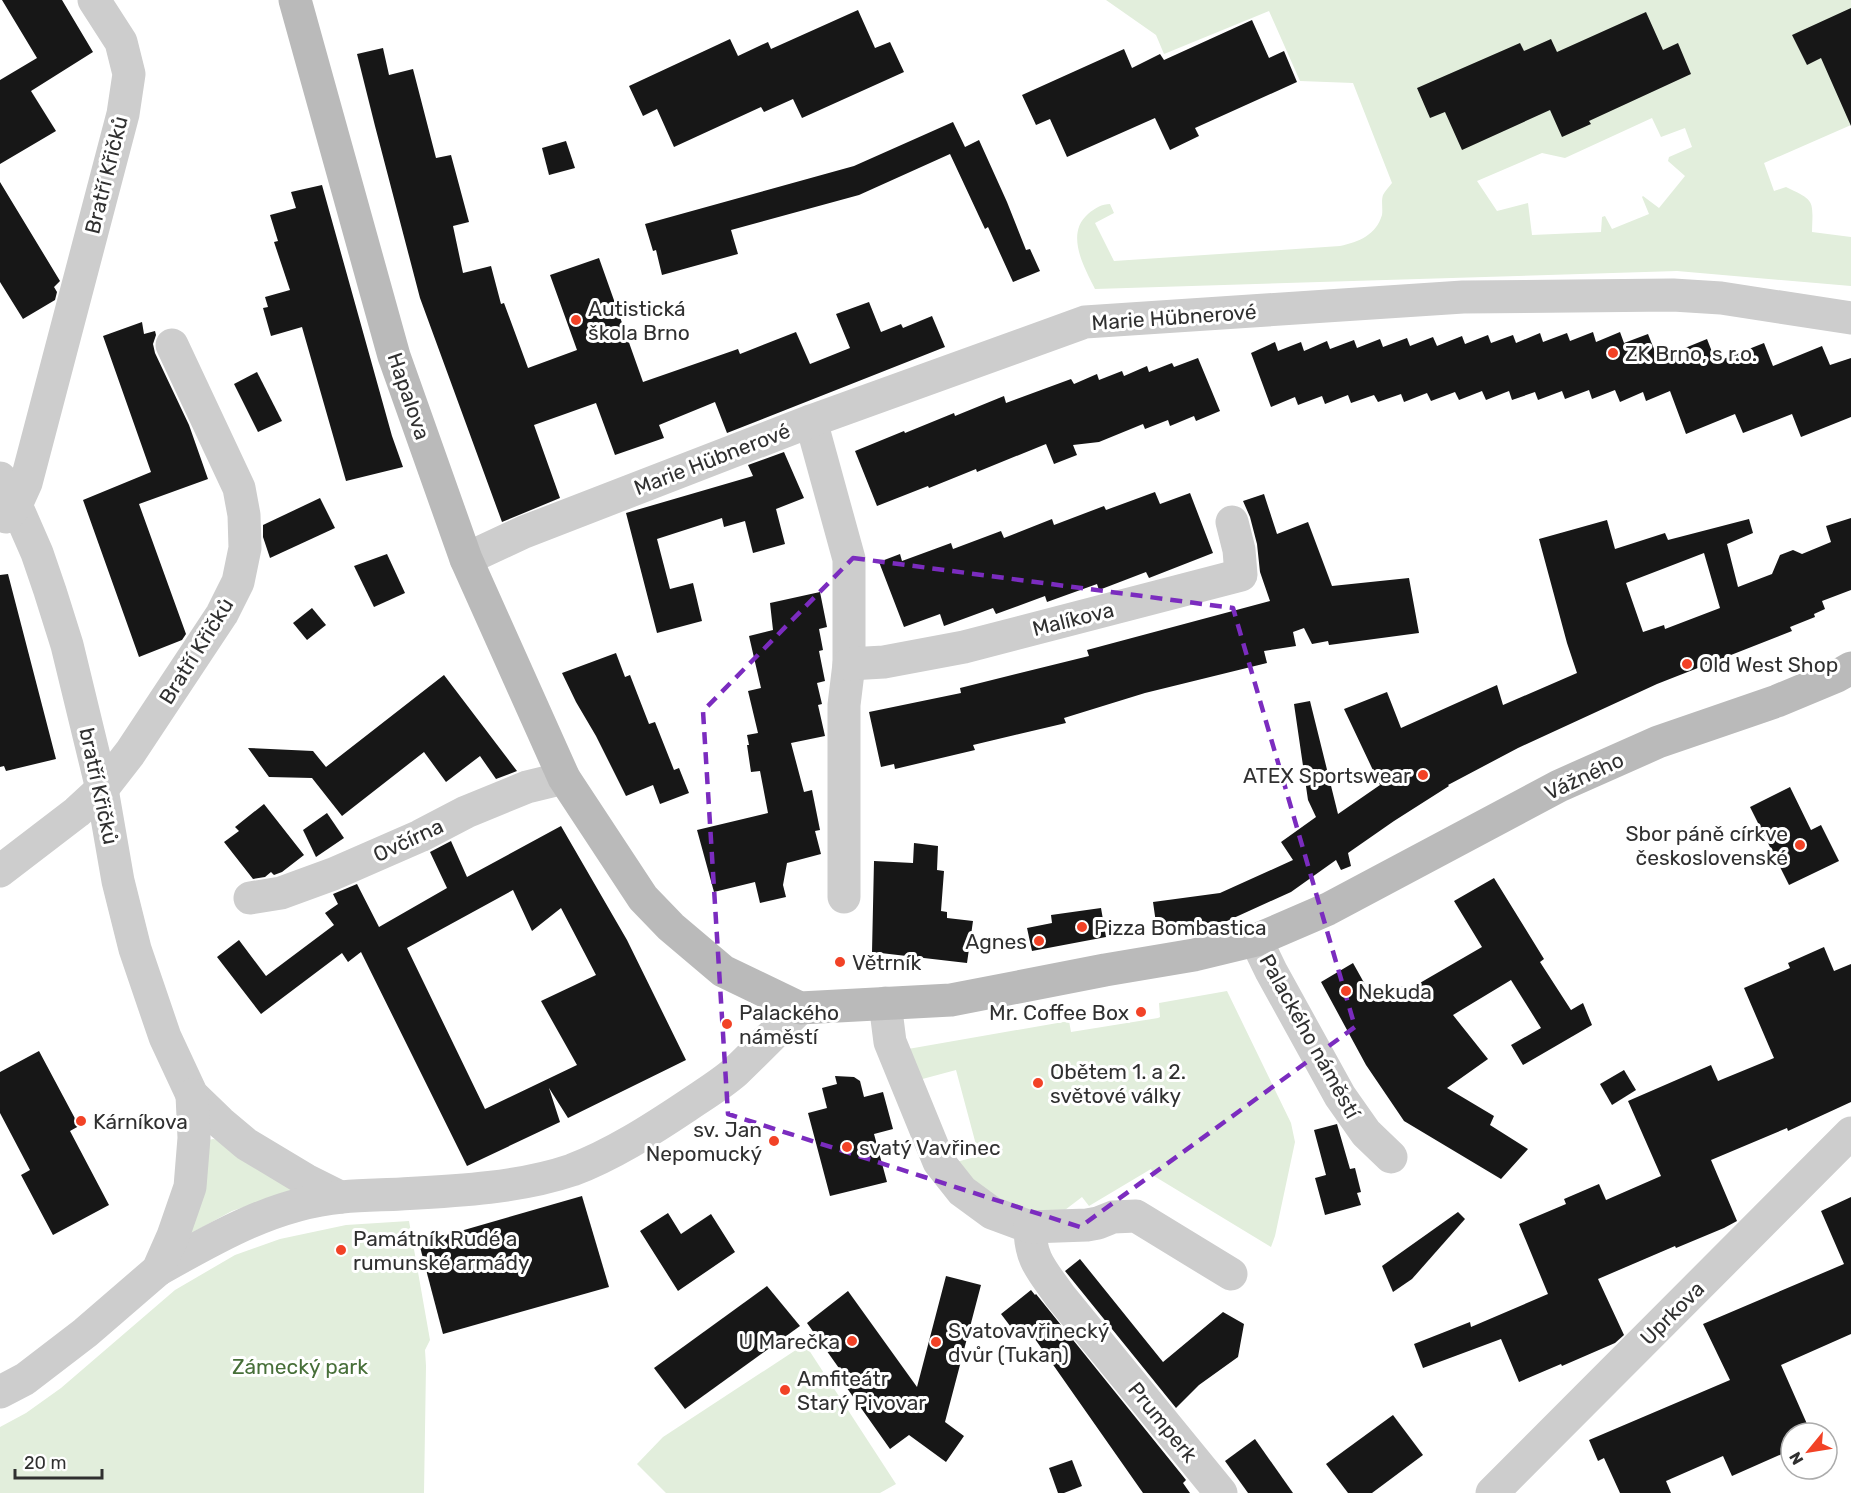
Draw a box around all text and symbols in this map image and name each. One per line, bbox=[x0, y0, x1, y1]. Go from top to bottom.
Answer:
street label: Bratří Křičků bbox=[79, 114, 133, 236]
place label: Autistická škola Brno bbox=[588, 296, 690, 345]
street label: Marie Hübnerové bbox=[1091, 299, 1257, 335]
marker: Autistická škola Brno bbox=[569, 313, 583, 327]
place label: ZK Brno, s r.o. bbox=[1625, 341, 1757, 366]
marker: ZK Brno, s r.o. bbox=[1606, 346, 1620, 360]
street label: Hapalova bbox=[382, 349, 436, 443]
street label: Marie Hübnerové bbox=[630, 418, 794, 500]
street label: Bratří Křičků bbox=[153, 593, 239, 709]
street label: Malíkova bbox=[1030, 597, 1116, 641]
place label: Old West Shop bbox=[1699, 652, 1838, 677]
marker: Old West Shop bbox=[1680, 657, 1694, 671]
street label: bratří Křičků bbox=[74, 725, 124, 847]
street label: Vážného bbox=[1541, 747, 1627, 805]
place label: ATEX Sportswear bbox=[1243, 763, 1411, 788]
marker: ATEX Sportswear bbox=[1416, 768, 1430, 782]
street label: Ovčírna bbox=[369, 813, 447, 867]
place label: Sbor páně církve československé bbox=[1626, 821, 1788, 870]
marker: Sbor páně církve československé bbox=[1793, 838, 1807, 852]
place label: Pizza Bombastica bbox=[1094, 915, 1267, 940]
marker: Pizza Bombastica bbox=[1075, 920, 1089, 934]
place label: Agnes bbox=[965, 929, 1027, 954]
marker: Agnes bbox=[1032, 934, 1046, 948]
street label: Palackého náměstí bbox=[1254, 949, 1366, 1123]
place label: Větrník bbox=[852, 950, 921, 975]
marker: Větrník bbox=[833, 955, 847, 969]
place label: Nekuda bbox=[1358, 979, 1432, 1004]
marker: Nekuda bbox=[1339, 984, 1353, 998]
place label: Palackého náměstí bbox=[739, 1000, 839, 1049]
place label: Mr. Coffee Box bbox=[989, 1000, 1129, 1025]
marker: Mr. Coffee Box bbox=[1134, 1005, 1148, 1019]
marker: Palackého náměstí bbox=[720, 1017, 734, 1031]
place label: Obětem 1. a 2. světové války bbox=[1050, 1059, 1186, 1108]
marker: Obětem 1. a 2. světové války bbox=[1031, 1076, 1045, 1090]
place label: Kárníkova bbox=[93, 1109, 188, 1134]
marker: Kárníkova bbox=[74, 1114, 88, 1128]
place label: sv. Jan Nepomucký bbox=[646, 1117, 762, 1166]
marker: sv. Jan Nepomucký bbox=[767, 1134, 781, 1148]
place label: svatý Vavřinec bbox=[859, 1135, 1001, 1160]
marker: svatý Vavřinec bbox=[840, 1140, 854, 1154]
place label: Památník Rudé a rumunské armády bbox=[353, 1226, 530, 1275]
marker: Památník Rudé a rumunské armády bbox=[334, 1243, 348, 1257]
street label: Uprkova bbox=[1635, 1276, 1709, 1350]
place label: Svatovavřinecký dvůr (Tukan) bbox=[948, 1318, 1110, 1367]
place label: U Marečka bbox=[739, 1329, 840, 1354]
marker: U Marečka bbox=[845, 1334, 859, 1348]
marker: Svatovavřinecký dvůr (Tukan) bbox=[929, 1335, 943, 1349]
park label: Zámecký park bbox=[232, 1354, 368, 1379]
place label: Amfiteátr Starý Pivovar bbox=[797, 1366, 926, 1415]
street label: Prumperk bbox=[1123, 1377, 1203, 1467]
marker: Amfiteátr Starý Pivovar bbox=[778, 1383, 792, 1397]
north arrow bbox=[1779, 1421, 1839, 1481]
scale bar bbox=[15, 1442, 102, 1480]
text: N bbox=[1785, 1449, 1808, 1468]
text: 20 m bbox=[24, 1452, 66, 1474]

